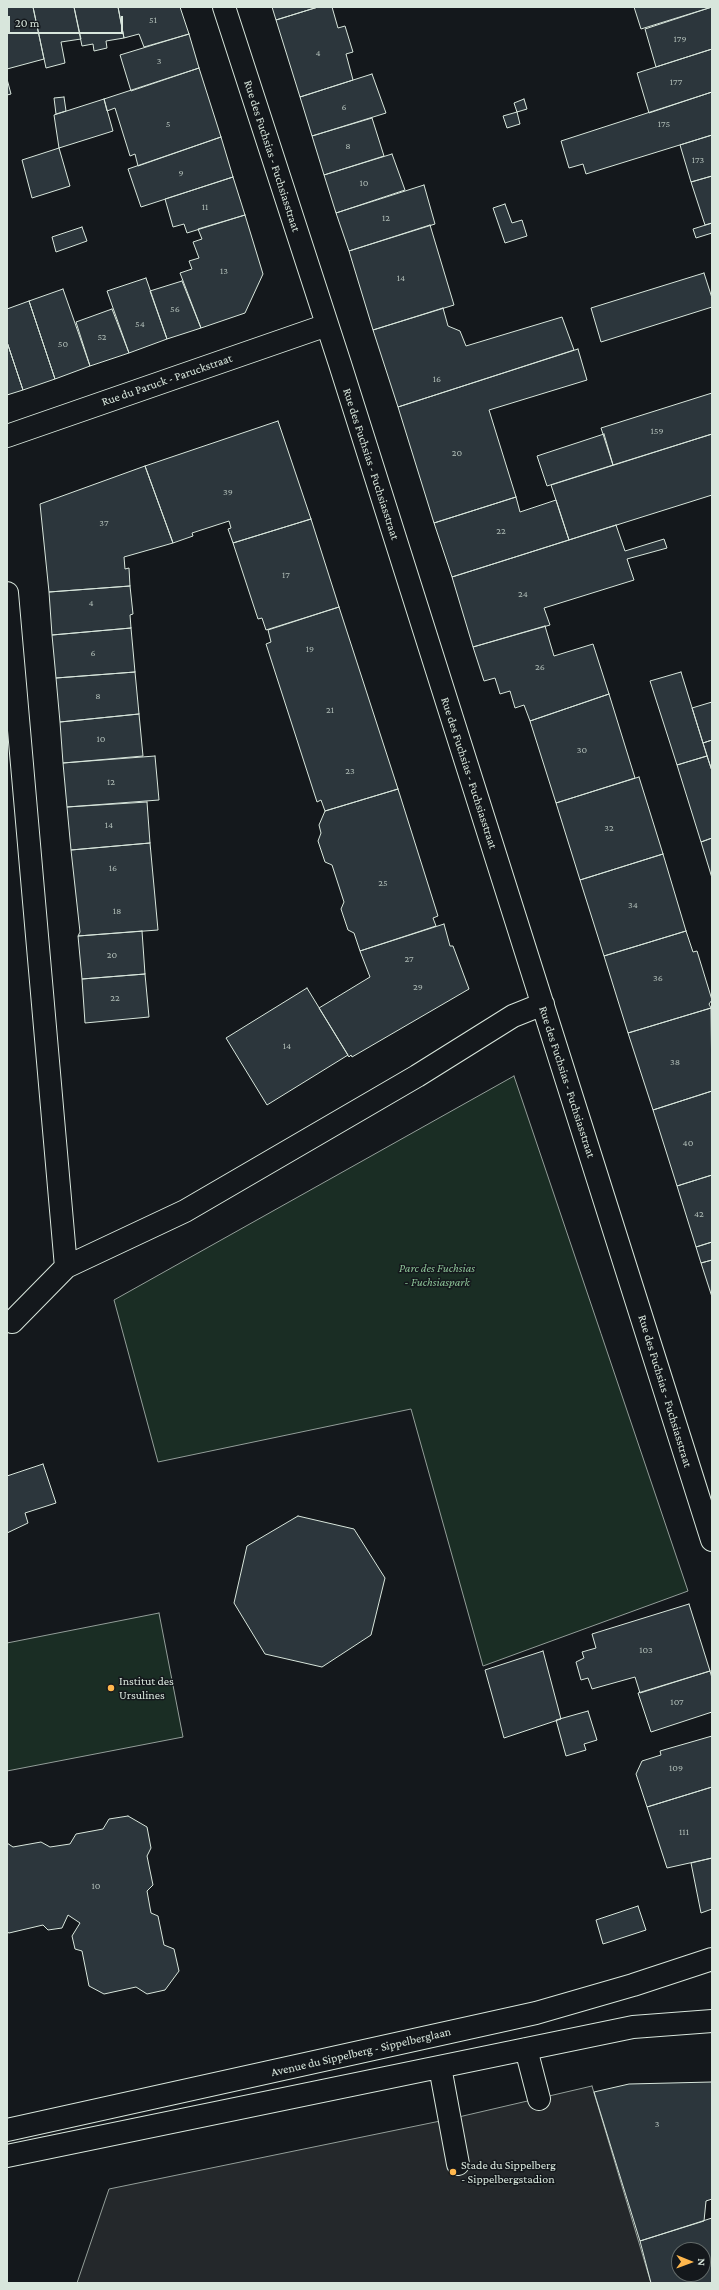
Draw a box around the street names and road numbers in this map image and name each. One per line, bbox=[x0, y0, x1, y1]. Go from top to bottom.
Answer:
street label: Rue des Fuchsias - Fuchsiasstraat bbox=[241, 78, 303, 234]
street label: Rue du Paruck - Paruckstraat bbox=[100, 351, 234, 409]
street label: Rue des Fuchsias - Fuchsiasstraat bbox=[340, 386, 402, 542]
street label: Rue des Fuchsias - Fuchsiasstraat bbox=[438, 695, 500, 851]
street label: Rue des Fuchsias - Fuchsiasstraat bbox=[536, 1004, 598, 1160]
street label: Rue des Fuchsias - Fuchsiasstraat bbox=[635, 1313, 695, 1469]
street label: Avenue du Sippelberg - Sippelberglaan bbox=[270, 2024, 452, 2080]

